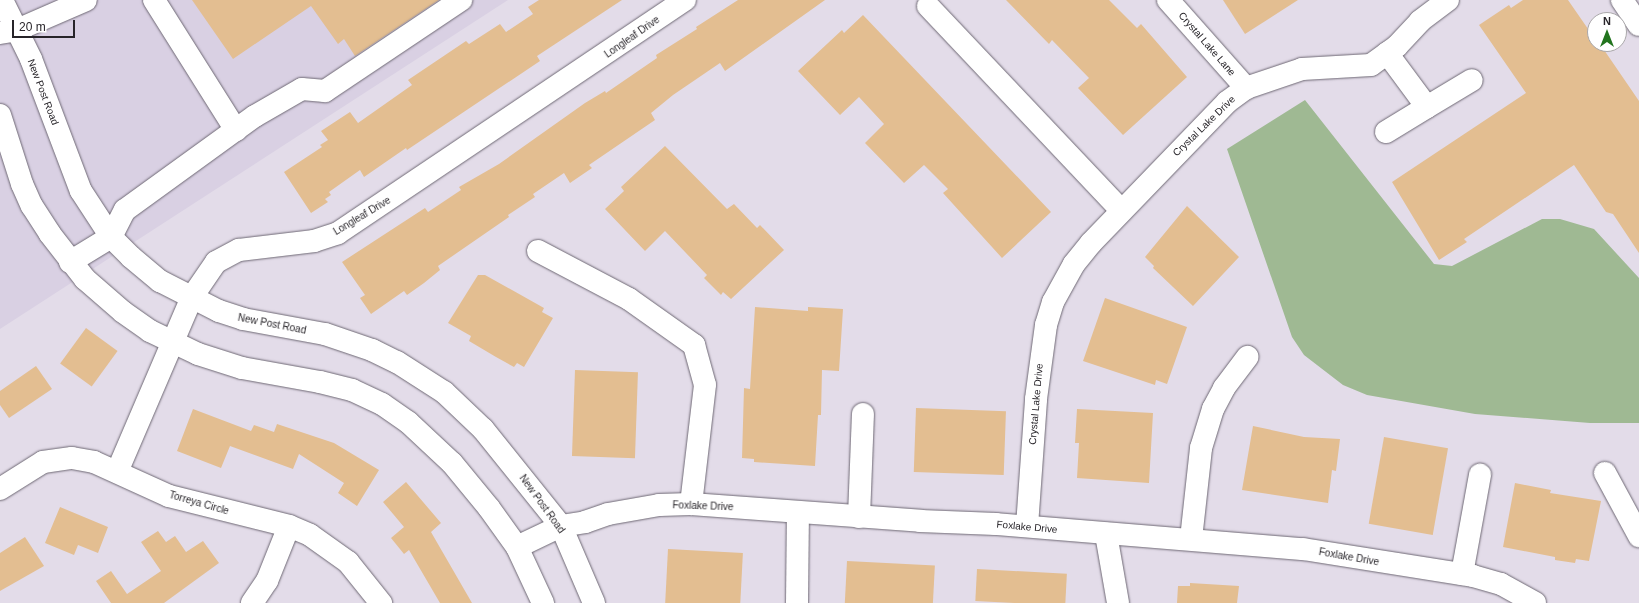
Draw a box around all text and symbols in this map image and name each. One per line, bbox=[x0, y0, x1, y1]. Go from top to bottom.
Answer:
street label: Crystal Lake Lane bbox=[1176, 10, 1238, 78]
scale bar bbox=[14, 12, 77, 38]
north arrow bbox=[1587, 12, 1627, 52]
street label: Longleaf Drive bbox=[602, 14, 662, 60]
text: N bbox=[1603, 15, 1611, 27]
text: 20 m bbox=[19, 20, 46, 34]
street label: New Post Road bbox=[25, 57, 61, 127]
street label: Crystal Lake Drive bbox=[1170, 93, 1238, 159]
street label: Longleaf Drive bbox=[331, 194, 393, 238]
street label: New Post Road bbox=[237, 311, 307, 337]
street label: Crystal Lake Drive bbox=[1026, 363, 1046, 445]
street label: New Post Road bbox=[517, 472, 567, 536]
street label: Torreya Circle bbox=[168, 489, 230, 517]
street label: Foxlake Drive bbox=[672, 499, 734, 513]
street label: Foxlake Drive bbox=[996, 518, 1058, 536]
street label: Foxlake Drive bbox=[1318, 546, 1380, 568]

